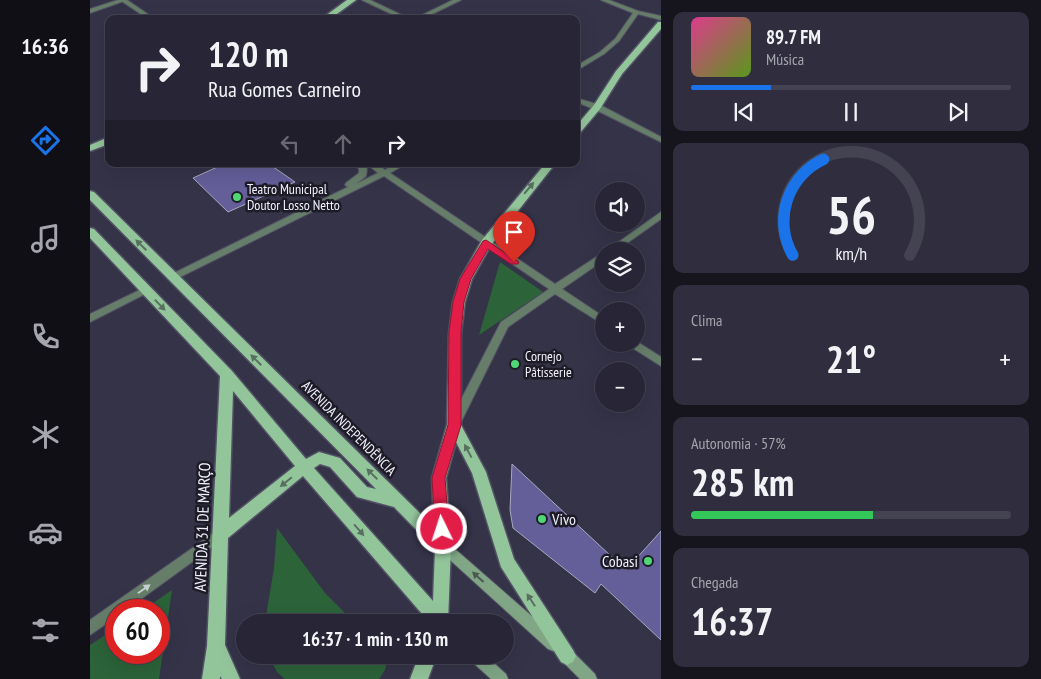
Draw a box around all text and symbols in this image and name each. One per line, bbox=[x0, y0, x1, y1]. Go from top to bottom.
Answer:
text: 89.7 FM bbox=[766, 25, 821, 49]
text: 120 m bbox=[208, 31, 289, 77]
text: 16:36 bbox=[21, 32, 69, 60]
icon: right bbox=[125, 35, 190, 100]
text: Música bbox=[766, 49, 804, 69]
text: Rua Gomes Carneiro bbox=[208, 75, 361, 103]
icon: previous bbox=[730, 98, 758, 126]
icon: pause bbox=[837, 98, 865, 126]
icon: next bbox=[944, 98, 972, 126]
icon: directions bbox=[28, 123, 63, 158]
icon: left bbox=[276, 130, 304, 158]
icon: ahead bbox=[329, 130, 357, 158]
icon: right bbox=[382, 130, 410, 158]
place label: Teatro Municipal Doutor Losso Netto bbox=[247, 180, 340, 214]
text: 56 bbox=[826, 181, 876, 248]
one-way arrow bbox=[524, 182, 535, 195]
map controls bbox=[595, 182, 645, 412]
button: sound bbox=[595, 182, 645, 232]
marker: Teatro Municipal Doutor Losso Netto bbox=[231, 191, 243, 203]
pin bbox=[493, 211, 535, 262]
icon: arrive bbox=[500, 218, 528, 246]
icon: music bbox=[28, 221, 63, 256]
one-way arrow bbox=[135, 239, 147, 251]
button: layers bbox=[595, 242, 645, 292]
text: km/h bbox=[835, 242, 867, 265]
one-way arrow bbox=[154, 298, 166, 310]
button: + bbox=[595, 302, 645, 352]
text: Clima bbox=[691, 310, 722, 330]
icon: phone bbox=[28, 319, 63, 354]
text: 21° bbox=[826, 334, 876, 383]
text: − bbox=[691, 340, 703, 377]
text: + bbox=[999, 340, 1011, 377]
place label: Cornejo Pâtisserie bbox=[525, 347, 572, 381]
one-way arrow bbox=[251, 354, 263, 366]
marker: Cornejo Pâtisserie bbox=[509, 358, 521, 370]
button: − bbox=[595, 362, 645, 412]
street label: AVENIDA INDEPENDÊNCIA bbox=[298, 377, 400, 479]
icon: climate bbox=[28, 417, 63, 452]
text: Autonomia · 57% bbox=[691, 433, 786, 453]
one-way arrow bbox=[464, 444, 472, 459]
text: 285 km bbox=[691, 457, 794, 506]
street label: AVENIDA 31 DE MARÇO bbox=[190, 462, 214, 592]
one-way arrow bbox=[366, 468, 378, 480]
one-way arrow bbox=[279, 477, 293, 487]
position arrow bbox=[415, 502, 467, 554]
place label: Vivo bbox=[551, 509, 576, 529]
marker: Vivo bbox=[536, 513, 548, 525]
icon: car bbox=[28, 515, 63, 550]
one-way arrow bbox=[354, 524, 365, 537]
place label: Cobasi bbox=[602, 551, 638, 571]
marker: Cobasi bbox=[642, 555, 654, 567]
one-way arrow bbox=[472, 571, 485, 582]
text: Chegada bbox=[691, 572, 739, 592]
one-way arrow bbox=[137, 584, 151, 594]
one-way arrow bbox=[526, 593, 536, 606]
text: 16:37 bbox=[691, 596, 773, 645]
speed limit sign: 60 bbox=[105, 599, 170, 664]
icon: filters bbox=[28, 613, 63, 648]
text: 16:37 · 1 min · 130 m bbox=[302, 627, 448, 651]

